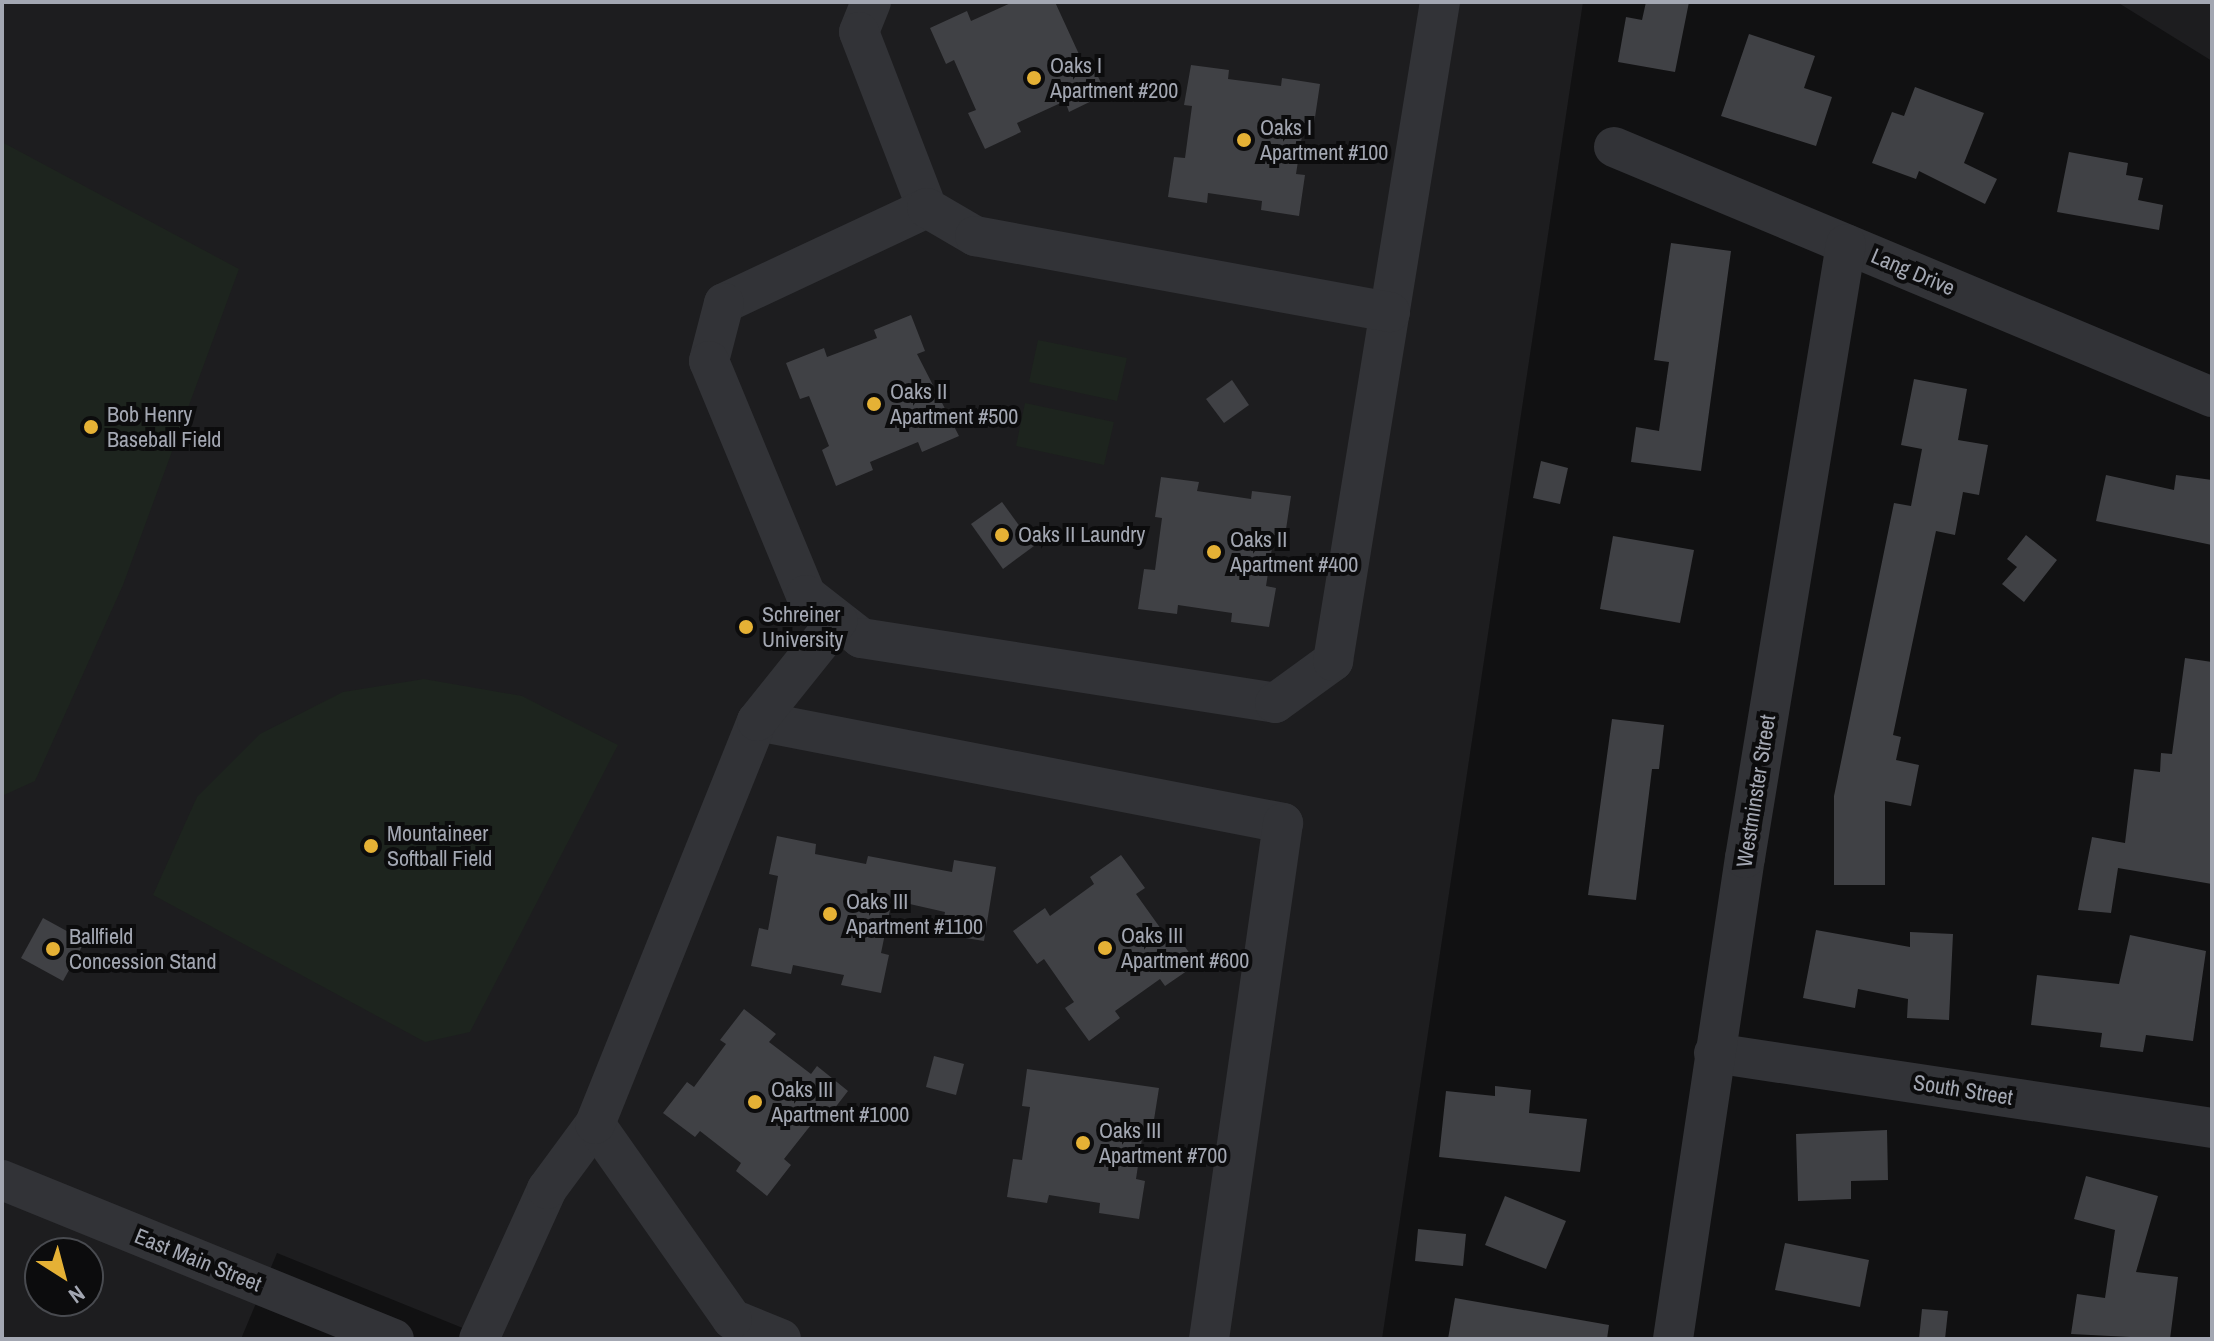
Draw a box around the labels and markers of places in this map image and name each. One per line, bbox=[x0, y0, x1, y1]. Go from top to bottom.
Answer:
place label: Oaks I Apartment #200 bbox=[1050, 52, 1178, 104]
marker: Oaks I Apartment #200 bbox=[1025, 69, 1043, 87]
place label: Oaks I Apartment #100 bbox=[1260, 114, 1388, 166]
marker: Oaks I Apartment #100 bbox=[1235, 131, 1253, 149]
place label: Oaks II Apartment #500 bbox=[890, 378, 1018, 430]
marker: Oaks II Apartment #500 bbox=[865, 395, 883, 413]
place label: Bob Henry Baseball Field bbox=[107, 401, 221, 452]
marker: Bob Henry Baseball Field bbox=[82, 418, 100, 436]
place label: Oaks II Laundry bbox=[1018, 522, 1145, 548]
marker: Oaks II Laundry bbox=[993, 526, 1011, 544]
place label: Oaks II Apartment #400 bbox=[1230, 526, 1358, 578]
marker: Oaks II Apartment #400 bbox=[1205, 543, 1223, 561]
place label: Schreiner University bbox=[762, 601, 843, 652]
marker: Schreiner University bbox=[737, 618, 755, 636]
place label: Mountaineer Softball Field bbox=[387, 820, 492, 872]
marker: Mountaineer Softball Field bbox=[362, 837, 380, 855]
place label: Oaks III Apartment #1100 bbox=[846, 888, 983, 940]
marker: Oaks III Apartment #1100 bbox=[821, 905, 839, 923]
place label: Oaks III Apartment #600 bbox=[1121, 922, 1249, 974]
place label: Ballfield Concession Stand bbox=[69, 923, 216, 974]
marker: Oaks III Apartment #600 bbox=[1096, 939, 1114, 957]
marker: Ballfield Concession Stand bbox=[44, 940, 62, 958]
place label: Oaks III Apartment #1000 bbox=[771, 1076, 909, 1128]
marker: Oaks III Apartment #1000 bbox=[746, 1093, 764, 1111]
place label: Oaks III Apartment #700 bbox=[1099, 1117, 1227, 1168]
marker: Oaks III Apartment #700 bbox=[1074, 1134, 1092, 1152]

